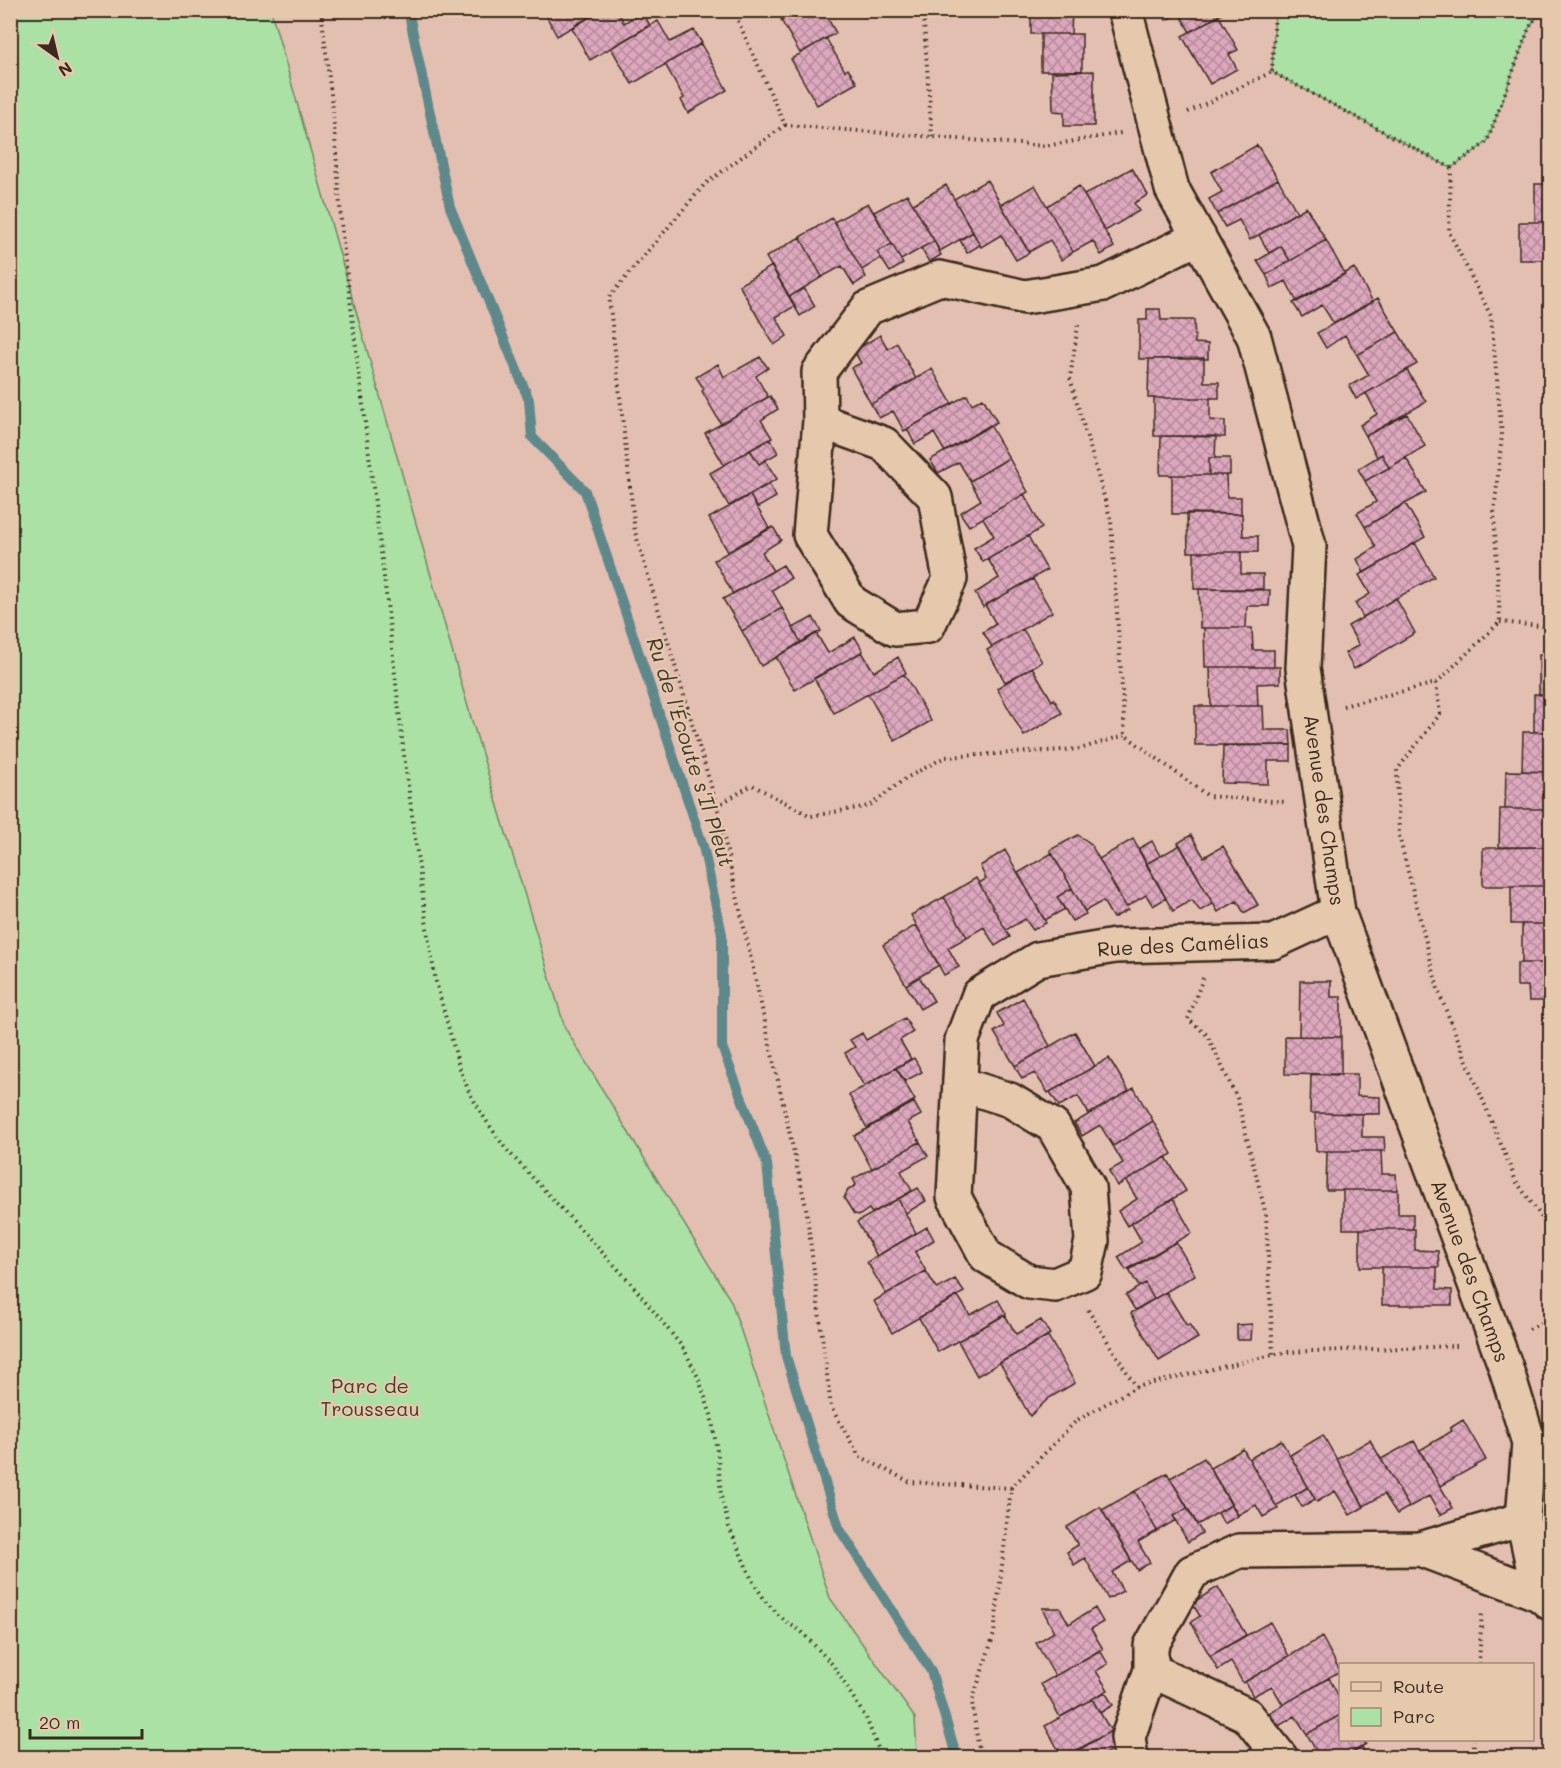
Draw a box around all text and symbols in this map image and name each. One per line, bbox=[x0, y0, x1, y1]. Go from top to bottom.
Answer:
north arrow bbox=[27, 27, 87, 87]
text: N bbox=[55, 58, 77, 82]
water label: Ru de l'Écoute s'Il Pleut bbox=[642, 633, 741, 870]
street label: Avenue des Champs bbox=[1299, 713, 1351, 907]
street label: Rue des Camélias bbox=[1096, 927, 1270, 961]
street label: Avenue des Champs bbox=[1426, 1176, 1516, 1366]
park label: Parc de Trousseau bbox=[320, 1372, 420, 1421]
legend bbox=[1339, 1663, 1534, 1741]
text: Route bbox=[1393, 1674, 1444, 1698]
scale bar bbox=[30, 1702, 142, 1740]
text: Parc bbox=[1393, 1704, 1435, 1728]
text: 20 m bbox=[39, 1710, 80, 1734]

